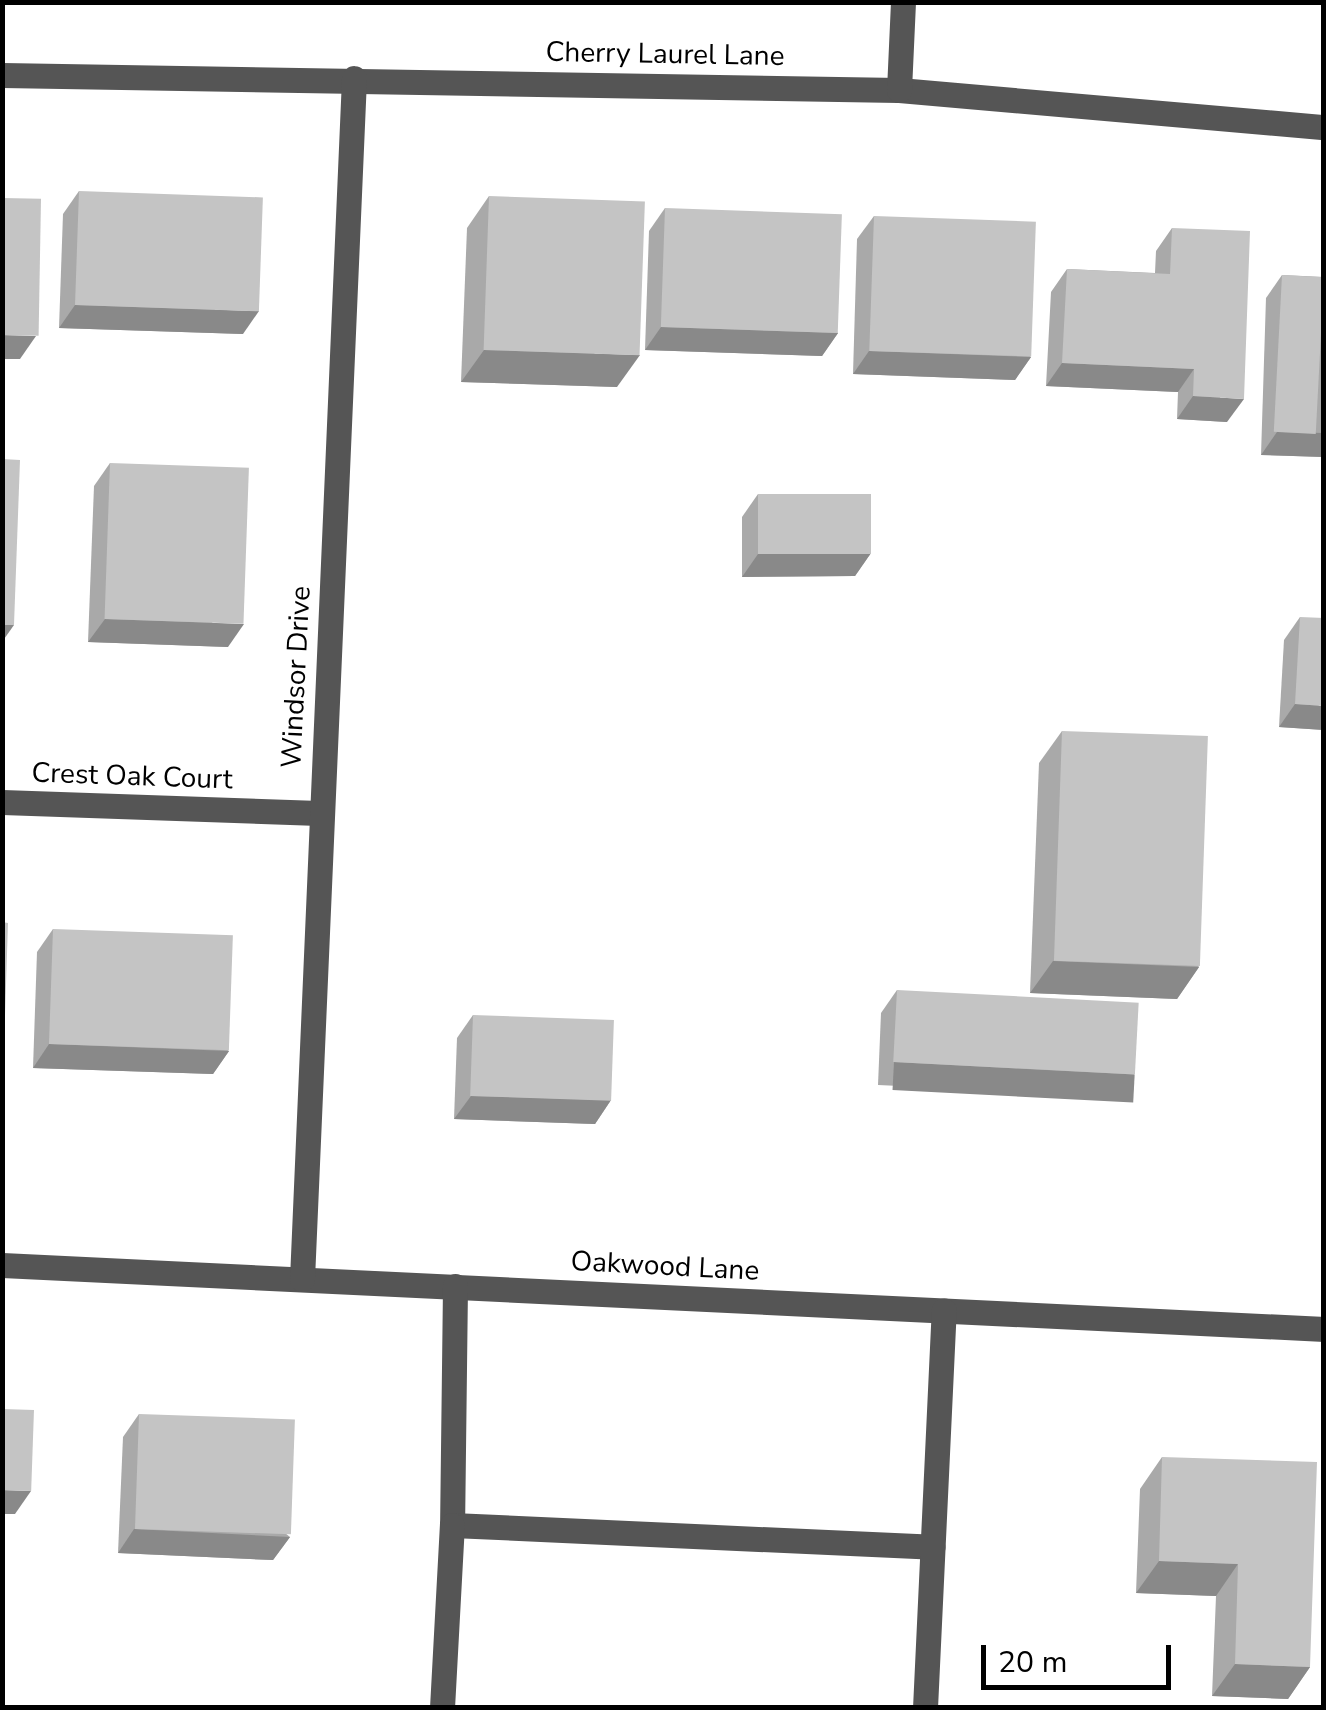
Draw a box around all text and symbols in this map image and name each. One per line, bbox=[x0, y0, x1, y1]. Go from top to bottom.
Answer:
street label: Cherry Laurel Lane bbox=[545, 35, 785, 73]
street label: Windsor Drive bbox=[274, 585, 318, 769]
street label: Crest Oak Court bbox=[31, 756, 233, 796]
street label: Oakwood Lane bbox=[570, 1244, 760, 1288]
scale bar bbox=[986, 1625, 1176, 1687]
text: 20 m bbox=[998, 1642, 1067, 1683]

